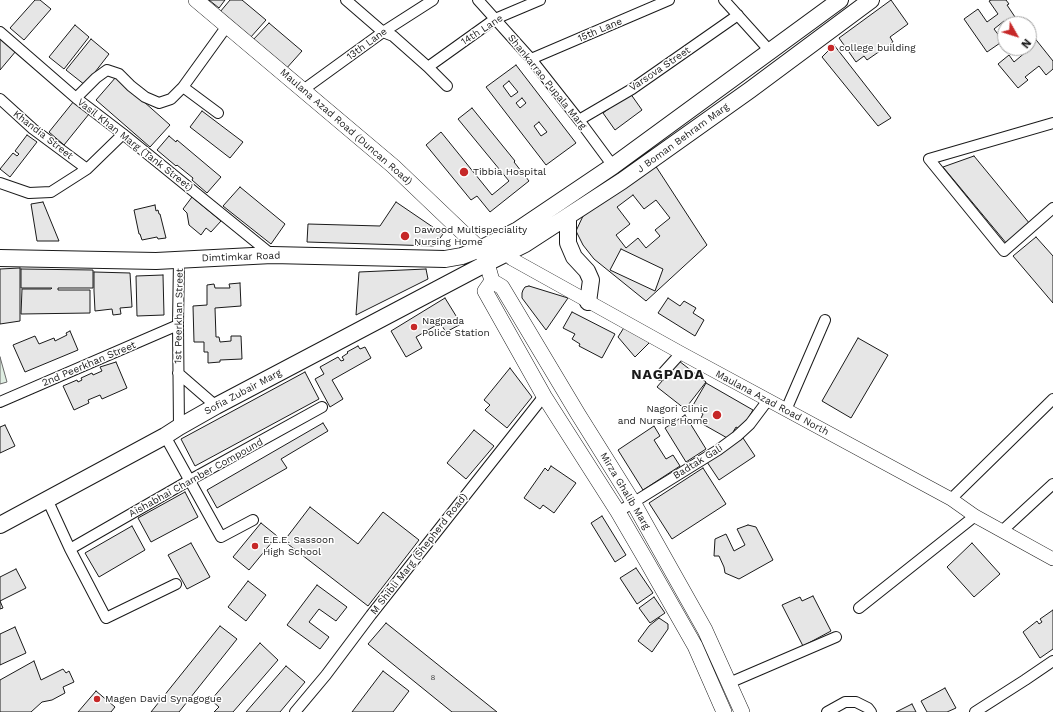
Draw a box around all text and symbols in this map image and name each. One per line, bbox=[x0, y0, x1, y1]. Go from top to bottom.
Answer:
street label: 14th Lane bbox=[459, 12, 505, 48]
street label: 15th Lane bbox=[576, 15, 624, 45]
north arrow bbox=[997, 16, 1037, 56]
street label: 13th Lane bbox=[344, 25, 390, 63]
street label: Shankarrao Pupala Marg bbox=[505, 32, 589, 132]
text: N bbox=[1018, 36, 1034, 50]
place label: college building bbox=[839, 42, 916, 54]
marker: college building bbox=[826, 43, 836, 53]
street label: Varsova Street bbox=[627, 44, 693, 94]
street label: Maulana Azad Road (Duncan Road) bbox=[277, 66, 415, 188]
street label: Vasil Khan Marg (Tank Street) bbox=[75, 96, 195, 194]
street label: J Boman Behram Marg bbox=[635, 101, 731, 175]
street label: Khandia Street bbox=[11, 108, 75, 162]
marker: Tibbia Hospital bbox=[458, 166, 470, 178]
place label: Tibbia Hospital bbox=[473, 166, 546, 178]
place label: Dawood Multispeciality Nursing Home bbox=[414, 224, 527, 248]
marker: Dawood Multispeciality Nursing Home bbox=[399, 230, 411, 242]
street label: Dimtimkar Road bbox=[201, 250, 281, 264]
street label: 1st Peerkhan Street bbox=[172, 268, 186, 364]
place label: Nagpada Police Station bbox=[422, 315, 490, 338]
marker: Nagpada Police Station bbox=[409, 322, 419, 332]
street label: 2nd Peerkhan Street bbox=[40, 339, 138, 389]
street label: Sofia Zubair Marg bbox=[202, 367, 284, 417]
district label: NAGPADA bbox=[631, 367, 705, 383]
street label: Maulana Azad Road North bbox=[713, 368, 831, 438]
place label: Nagori Clinic and Nursing Home bbox=[618, 403, 708, 426]
marker: Nagori Clinic and Nursing Home bbox=[711, 409, 723, 421]
street label: Aishabhai Chamber Compound bbox=[127, 436, 265, 520]
street label: Badtak Gali bbox=[671, 442, 725, 482]
street label: Mirza Ghalib Marg bbox=[597, 450, 653, 532]
street label: M Shibli Marg (Shepherd Road) bbox=[368, 491, 470, 617]
place label: E.E.E. Sassoon High School bbox=[263, 534, 334, 558]
marker: E.E.E. Sassoon High School bbox=[250, 541, 260, 551]
house number: 8 bbox=[431, 673, 435, 683]
place label: Magen David Synagogue bbox=[105, 693, 222, 705]
marker: Magen David Synagogue bbox=[92, 694, 102, 704]

